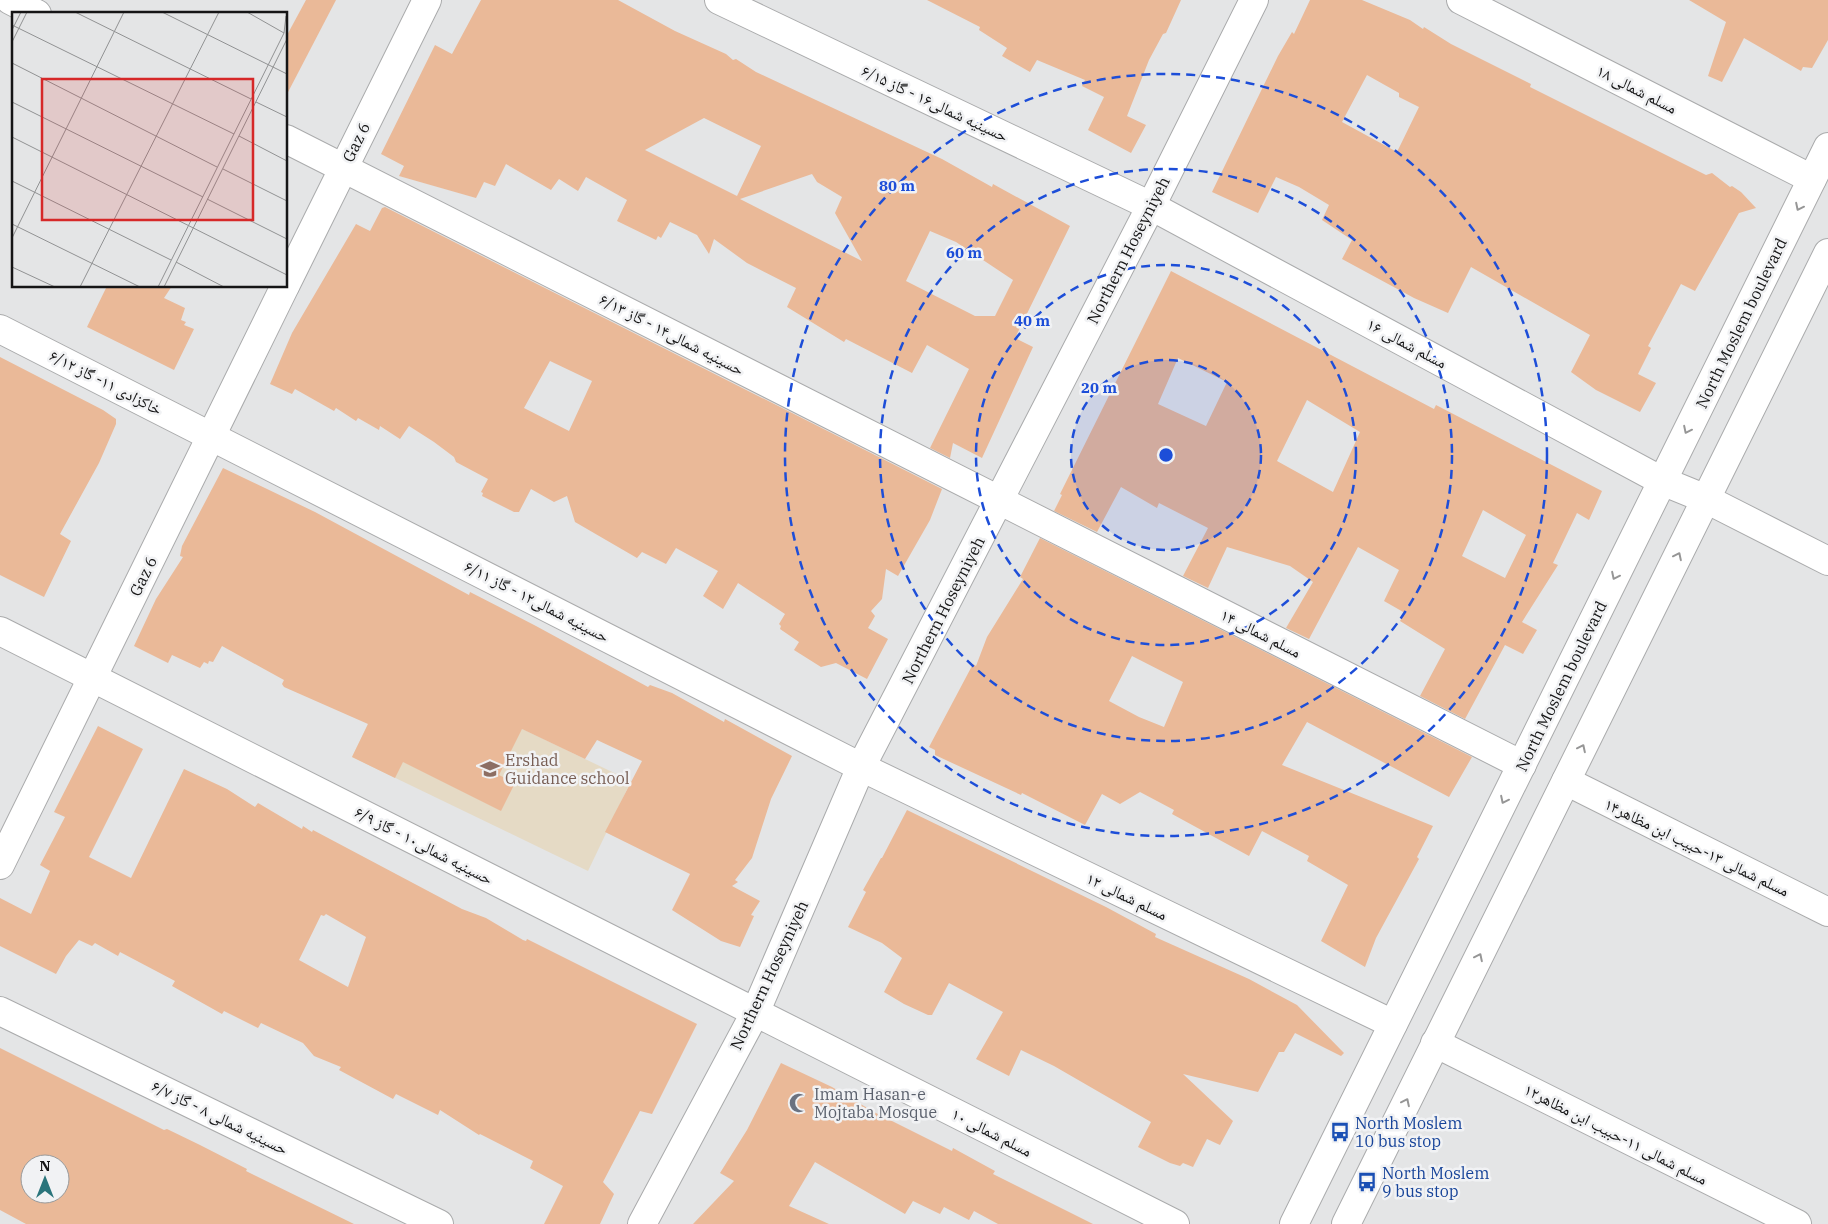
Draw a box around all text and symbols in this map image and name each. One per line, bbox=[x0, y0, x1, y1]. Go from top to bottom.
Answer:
inset map bbox=[12, 12, 288, 288]
street label: حسینیه شمالی۱۶ - گاز ۶/۱۵ bbox=[858, 60, 1012, 147]
street label: مسلم شمالی ۱۸ bbox=[1593, 60, 1681, 119]
street label: Gaz 6 bbox=[338, 119, 374, 165]
street label: Northern Hoseyniyeh bbox=[1082, 173, 1174, 327]
text: 80 m bbox=[879, 176, 915, 195]
one-way arrow bbox=[1795, 201, 1805, 210]
street label: North Moslem boulevard bbox=[1691, 234, 1791, 411]
text: 60 m bbox=[946, 243, 982, 262]
street label: حسینیه شمالی۱۴ - گاز ۶/۱۳ bbox=[596, 289, 748, 380]
text: 40 m bbox=[1014, 311, 1050, 330]
street label: مسلم شمالی ۱۶ bbox=[1363, 314, 1450, 373]
street label: خاکزادی ۱۱- گاز ۶/۱۲ bbox=[46, 345, 166, 420]
text: 20 m bbox=[1081, 378, 1117, 397]
one-way arrow bbox=[1683, 425, 1693, 434]
centre of rings bbox=[1157, 446, 1175, 464]
street label: Northern Hoseyniyeh bbox=[897, 533, 989, 687]
one-way arrow bbox=[1672, 552, 1682, 561]
street label: Gaz 6 bbox=[125, 553, 161, 599]
street label: حسینیه شمالی۱۲ - گاز ۶/۱۱ bbox=[461, 556, 613, 647]
one-way arrow bbox=[1611, 571, 1621, 580]
street label: North Moslem boulevard bbox=[1511, 597, 1611, 774]
street label: مسلم شمالی ۱۴ bbox=[1217, 604, 1305, 663]
one-way arrow bbox=[1576, 745, 1586, 754]
place label: Ershad Guidance school bbox=[505, 750, 630, 788]
school or university icon: Ershad Guidance school bbox=[479, 758, 501, 780]
street label: مسلم شمالی ۱۳-حبیب ابن مظاهر۱۴ bbox=[1601, 794, 1793, 901]
one-way arrow bbox=[1500, 795, 1510, 804]
street label: حسینیه شمالی۱۰ - گاز ۶/۹ bbox=[351, 801, 496, 889]
street label: مسلم شمالی ۱۲ bbox=[1083, 868, 1171, 925]
street label: Northern Hoseyniyeh bbox=[726, 897, 812, 1053]
one-way arrow bbox=[1472, 953, 1482, 962]
street label: حسینیه شمالی ۸ - گاز ۶/۷ bbox=[148, 1075, 291, 1160]
street label: مسلم شمالی ۱۱-حبیب ابن مظاهر۱۲ bbox=[1521, 1079, 1711, 1190]
place label: Imam Hasan-e Mojtaba Mosque bbox=[814, 1084, 937, 1122]
mosque icon: Imam Hasan-e Mojtaba Mosque bbox=[788, 1092, 810, 1114]
one-way arrow bbox=[1400, 1098, 1410, 1107]
street label: مسلم شمالی ۱۰ bbox=[948, 1103, 1036, 1162]
place label: North Moslem 10 bus stop bbox=[1355, 1113, 1462, 1151]
bus stop icon: North Moslem 10 bus stop bbox=[1329, 1121, 1351, 1143]
north arrow bbox=[20, 1154, 70, 1204]
text: N bbox=[39, 1157, 51, 1175]
place label: North Moslem 9 bus stop bbox=[1382, 1163, 1489, 1201]
bus stop icon: North Moslem 9 bus stop bbox=[1356, 1171, 1378, 1193]

